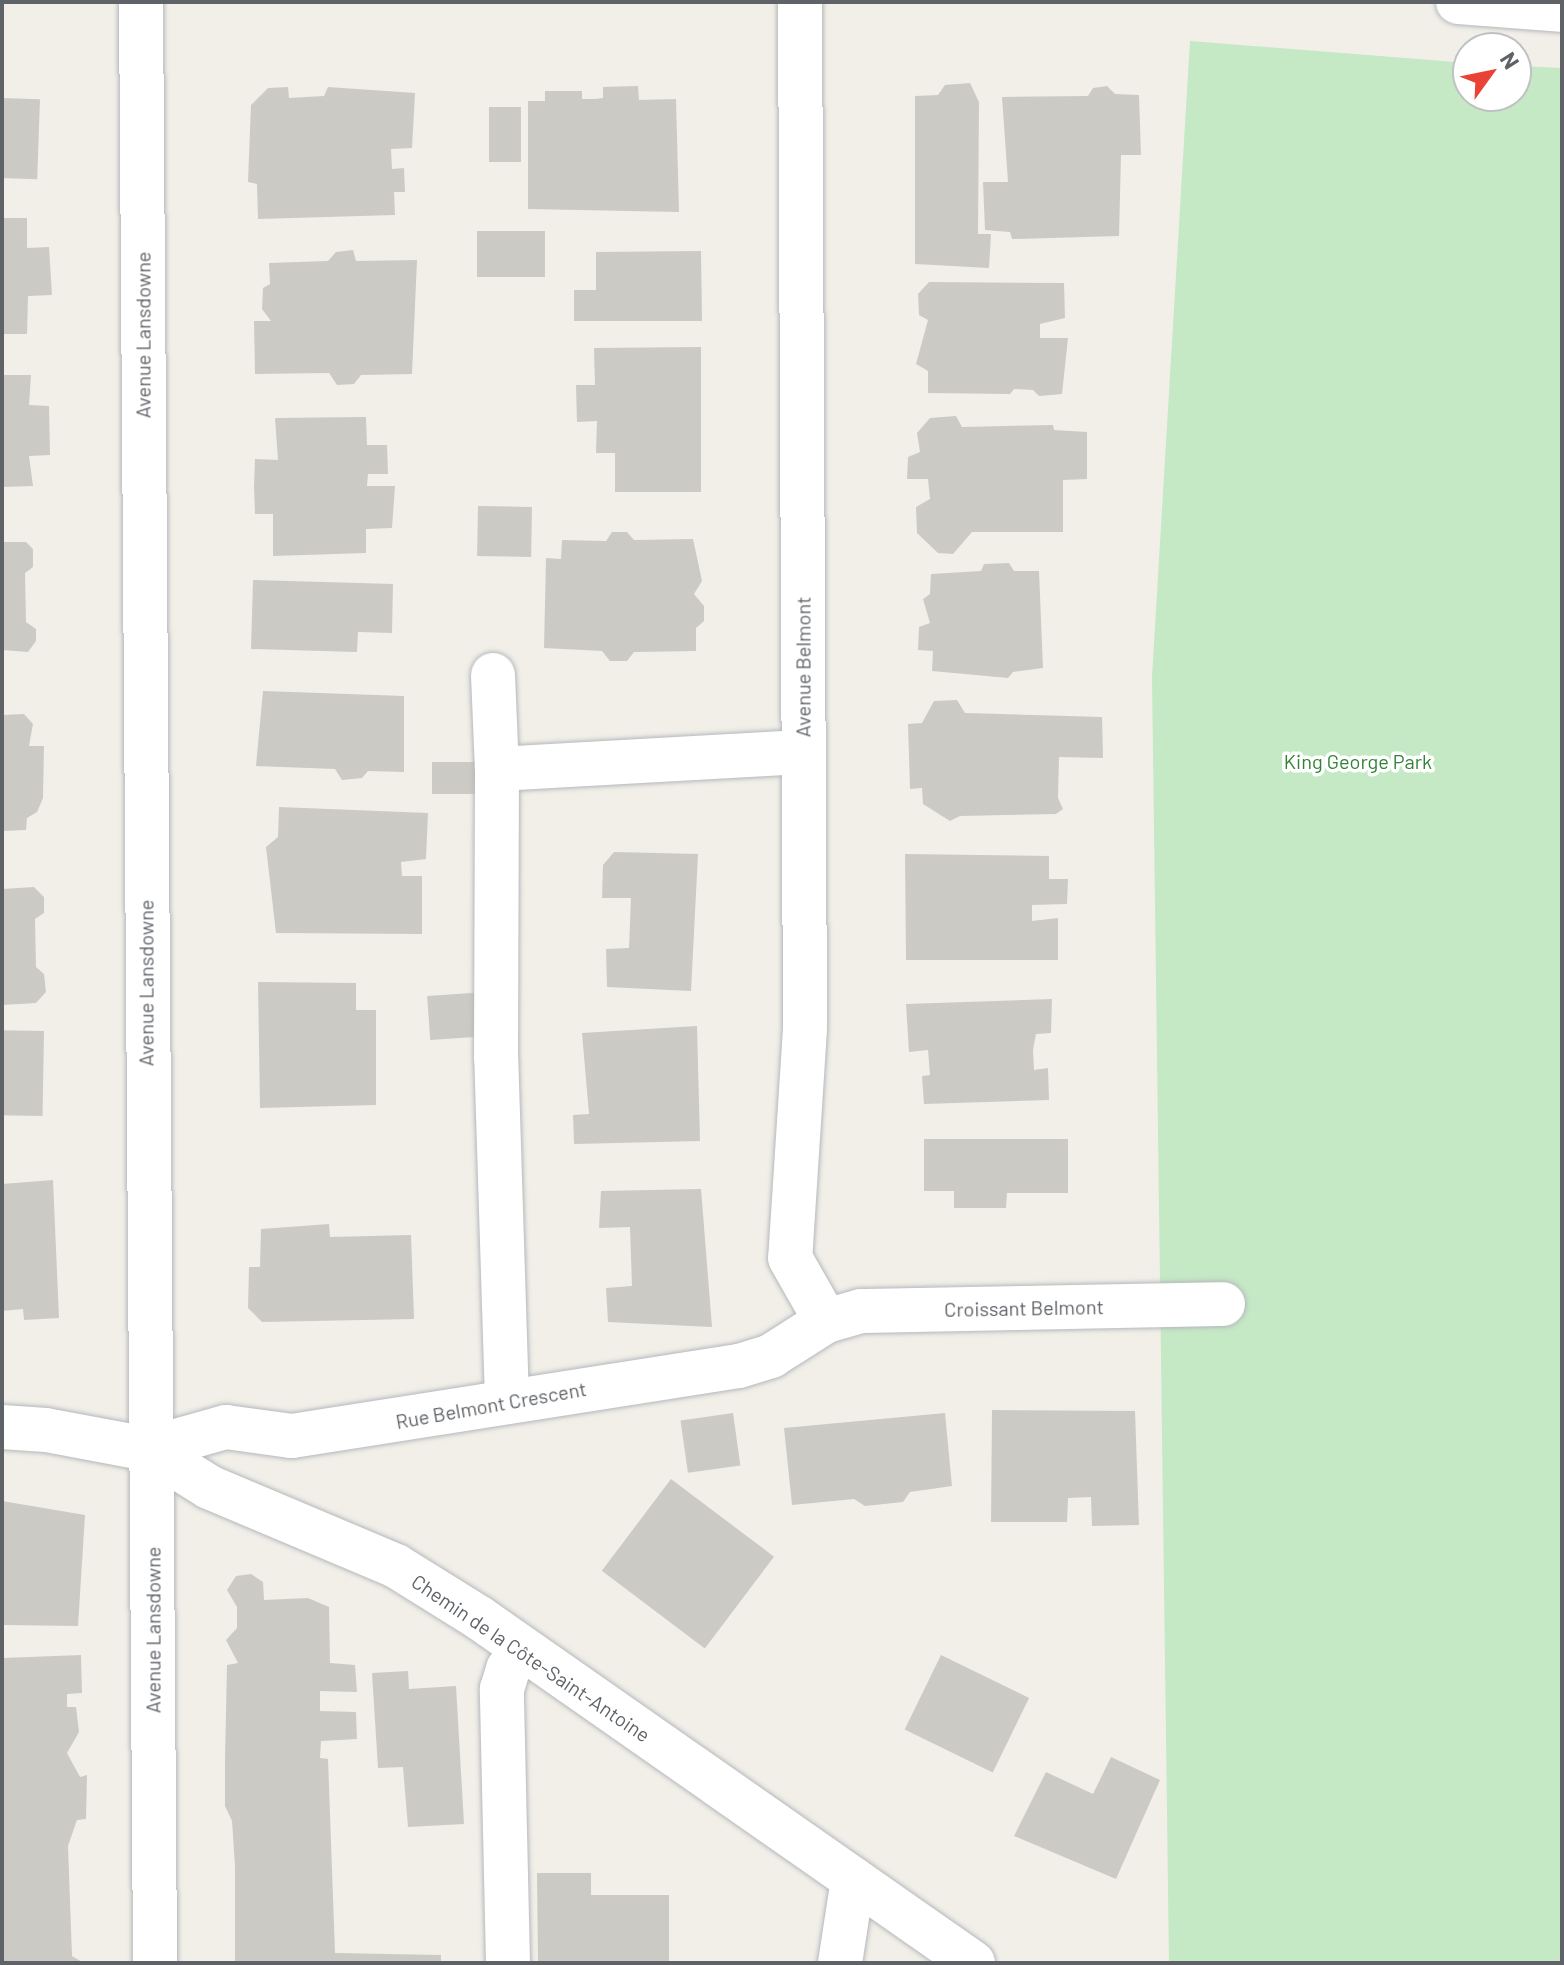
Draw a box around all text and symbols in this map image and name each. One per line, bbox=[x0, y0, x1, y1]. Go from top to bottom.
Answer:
north arrow bbox=[1452, 32, 1532, 112]
text: N bbox=[1496, 47, 1525, 73]
street label: Avenue Lansdowne bbox=[131, 252, 155, 418]
street label: Avenue Belmont bbox=[791, 597, 815, 737]
park label: King George Park bbox=[1284, 749, 1432, 773]
street label: Avenue Lansdowne bbox=[134, 900, 158, 1066]
street label: Croissant Belmont bbox=[944, 1295, 1104, 1321]
street label: Rue Belmont Crescent bbox=[394, 1376, 588, 1434]
street label: Avenue Lansdowne bbox=[141, 1547, 165, 1713]
street label: Chemin de la Côte-Saint-Antoine bbox=[407, 1569, 655, 1747]

